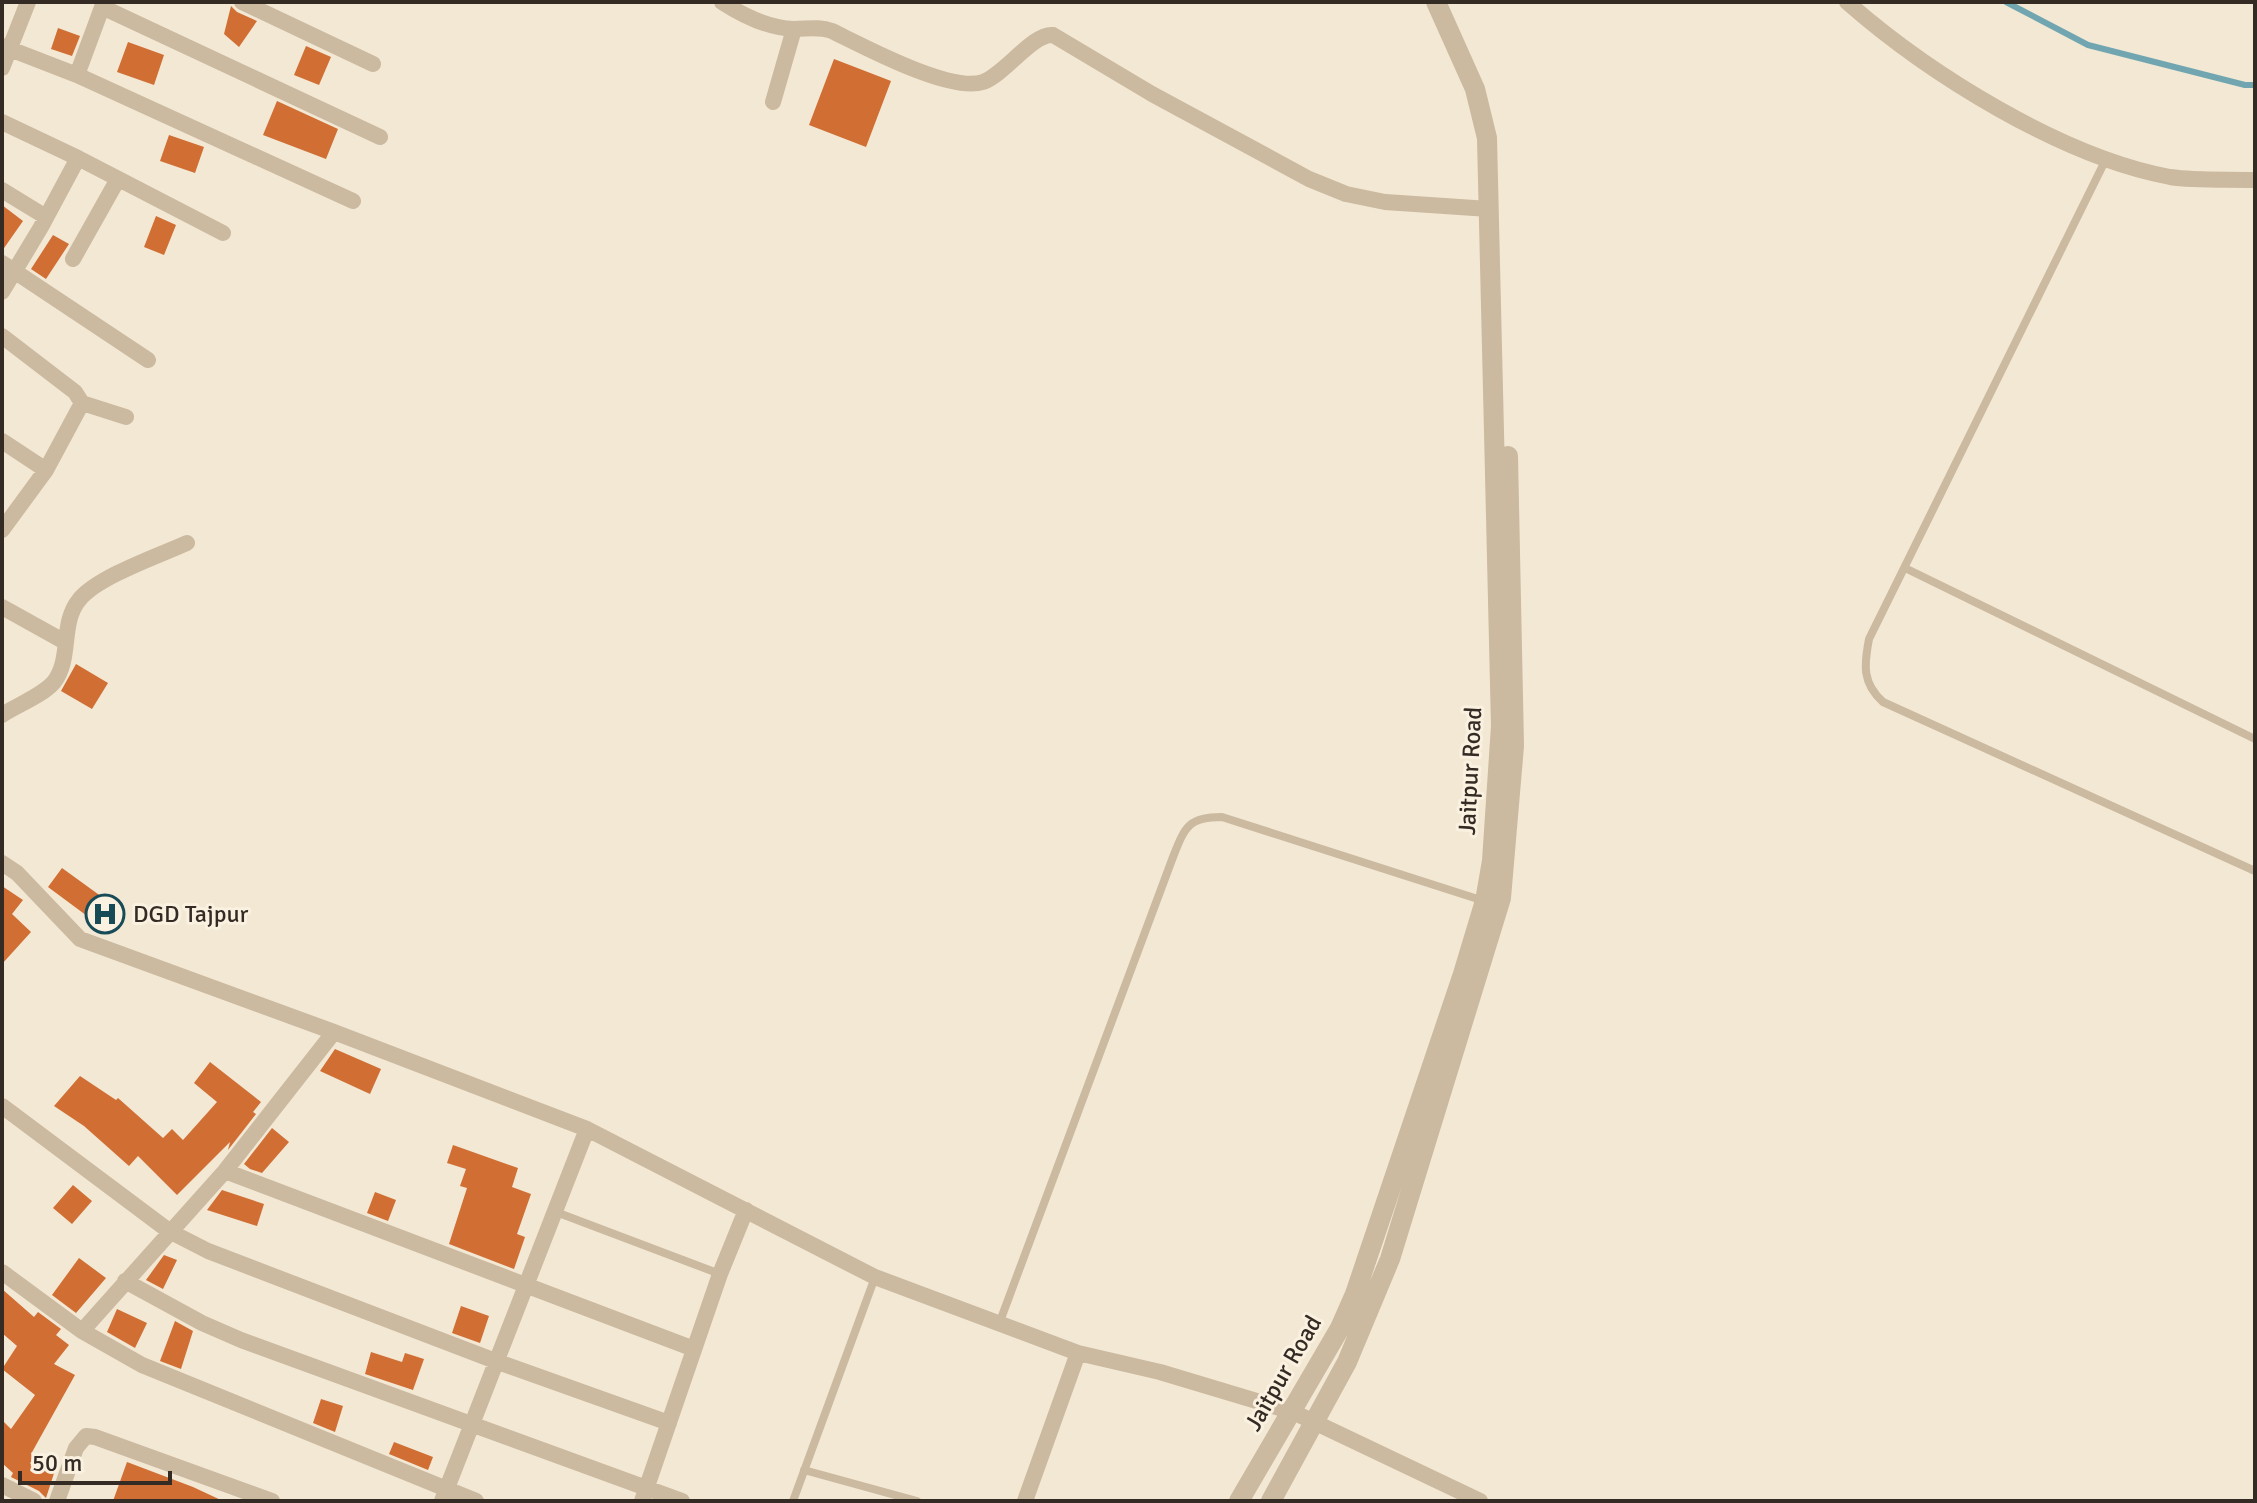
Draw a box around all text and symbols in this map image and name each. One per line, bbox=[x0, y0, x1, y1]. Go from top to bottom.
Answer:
street label: Jaitpur Road bbox=[1452, 706, 1488, 836]
hospital icon: DGD Tajpur bbox=[84, 893, 126, 935]
place label: DGD Tajpur bbox=[133, 899, 249, 929]
street label: Jaitpur Road bbox=[1238, 1310, 1328, 1436]
scale bar bbox=[20, 1435, 170, 1485]
text: 50 m bbox=[32, 1448, 82, 1478]

